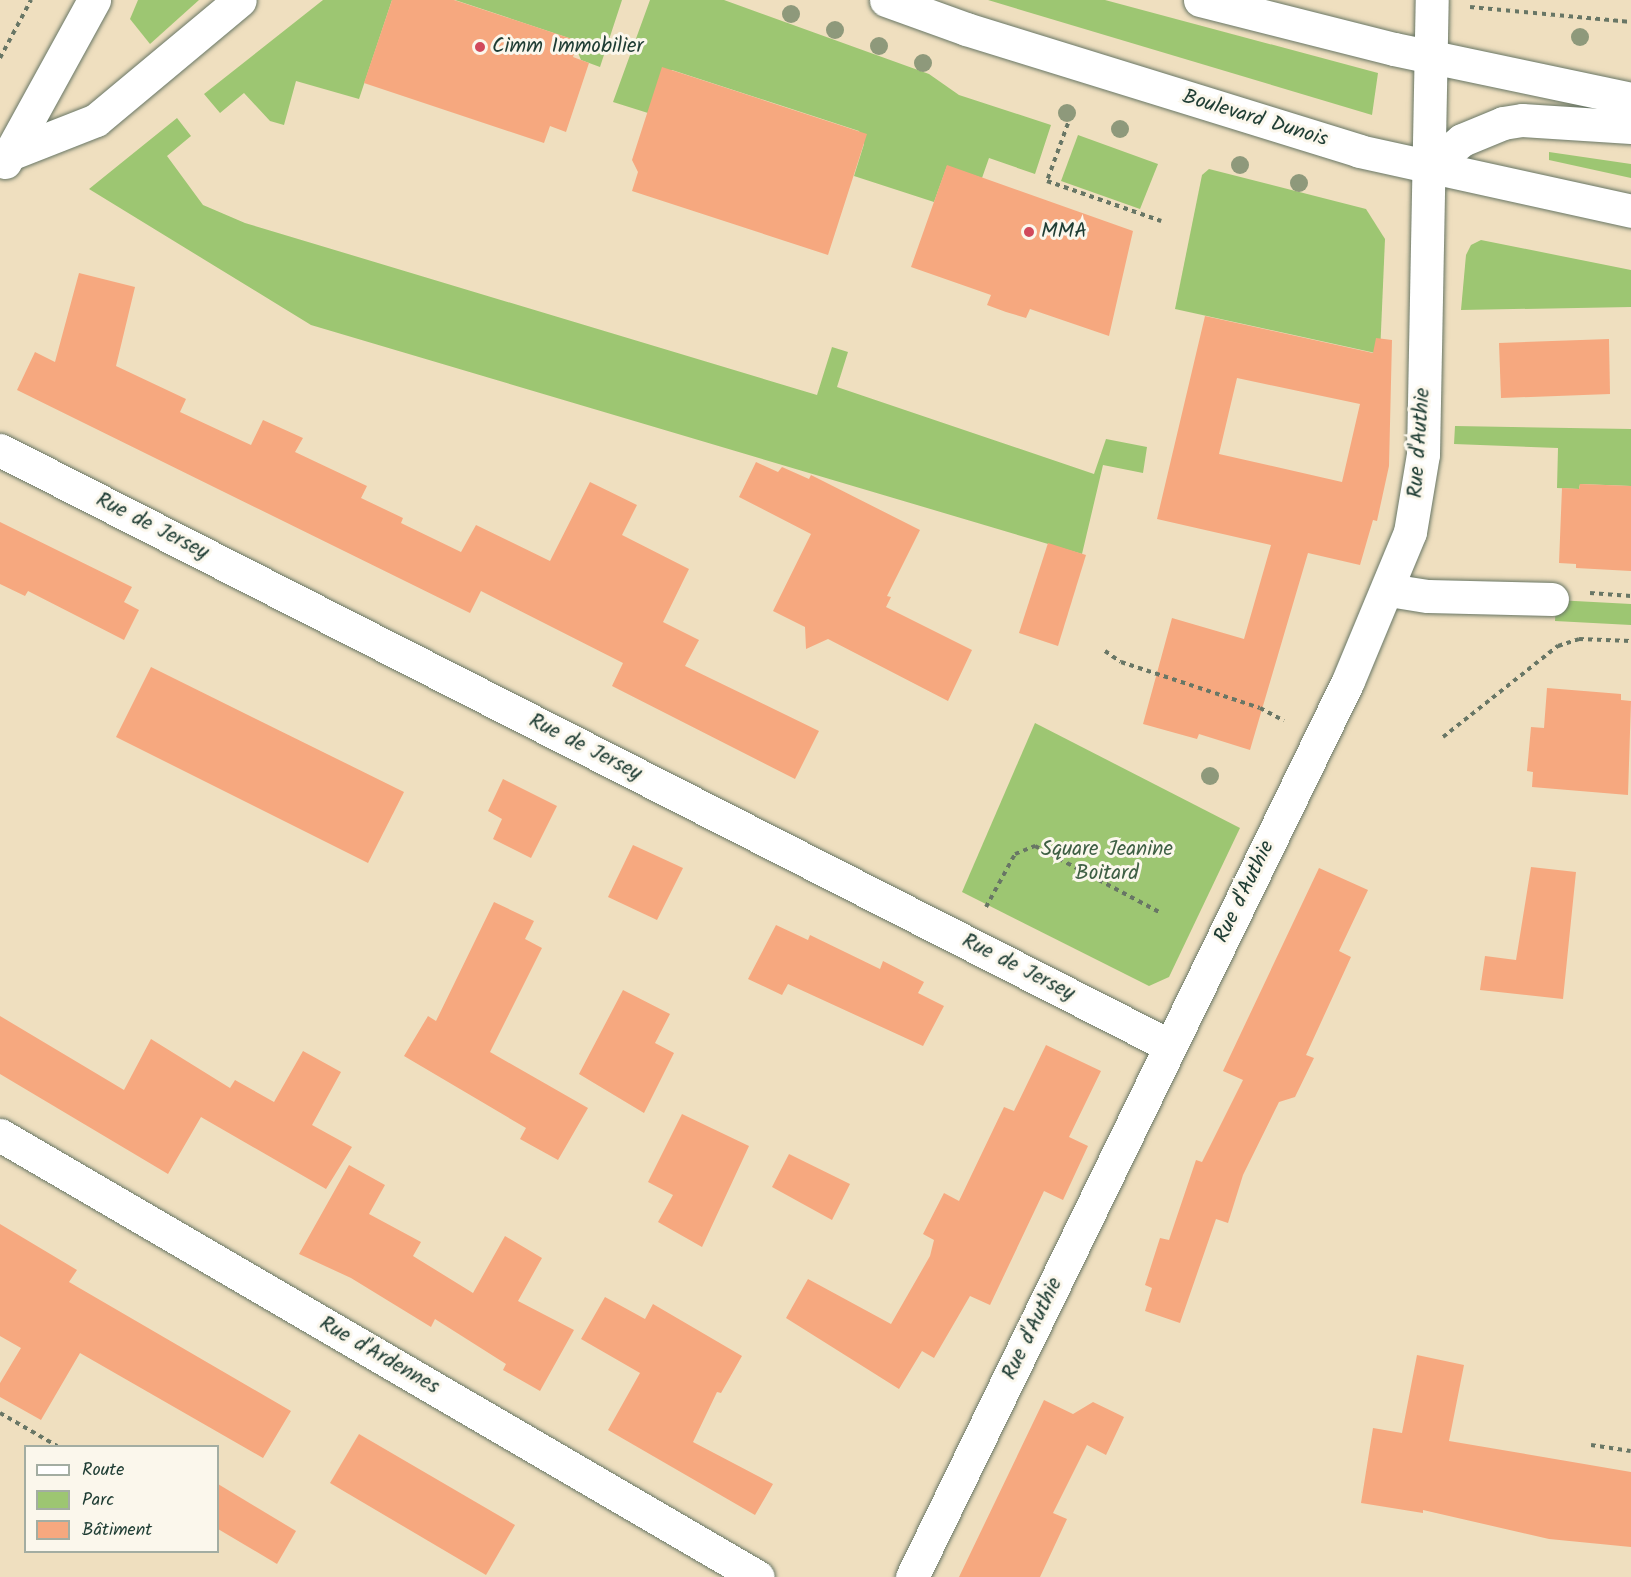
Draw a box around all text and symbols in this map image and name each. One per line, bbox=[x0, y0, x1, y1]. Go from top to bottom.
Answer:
place label: Cimm Immobilier bbox=[492, 34, 643, 60]
marker: Cimm Immobilier bbox=[473, 40, 487, 54]
street label: Boulevard Dunois bbox=[1179, 85, 1331, 153]
place label: MMA bbox=[1041, 219, 1087, 245]
marker: MMA bbox=[1022, 225, 1036, 239]
street label: Rue d'Authie bbox=[1404, 387, 1436, 499]
street label: Rue de Jersey bbox=[91, 488, 213, 566]
street label: Rue de Jersey bbox=[524, 709, 646, 787]
park label: Square Jeanine Boitard bbox=[1041, 837, 1173, 887]
street label: Rue d'Authie bbox=[1209, 837, 1281, 947]
street label: Rue de Jersey bbox=[957, 929, 1079, 1007]
street label: Rue d'Authie bbox=[997, 1274, 1069, 1384]
street label: Rue d'Ardennes bbox=[315, 1312, 443, 1400]
legend bbox=[24, 1445, 219, 1553]
text: Route bbox=[82, 1456, 124, 1485]
text: Parc bbox=[82, 1486, 114, 1515]
text: Bâtiment bbox=[82, 1516, 152, 1545]

